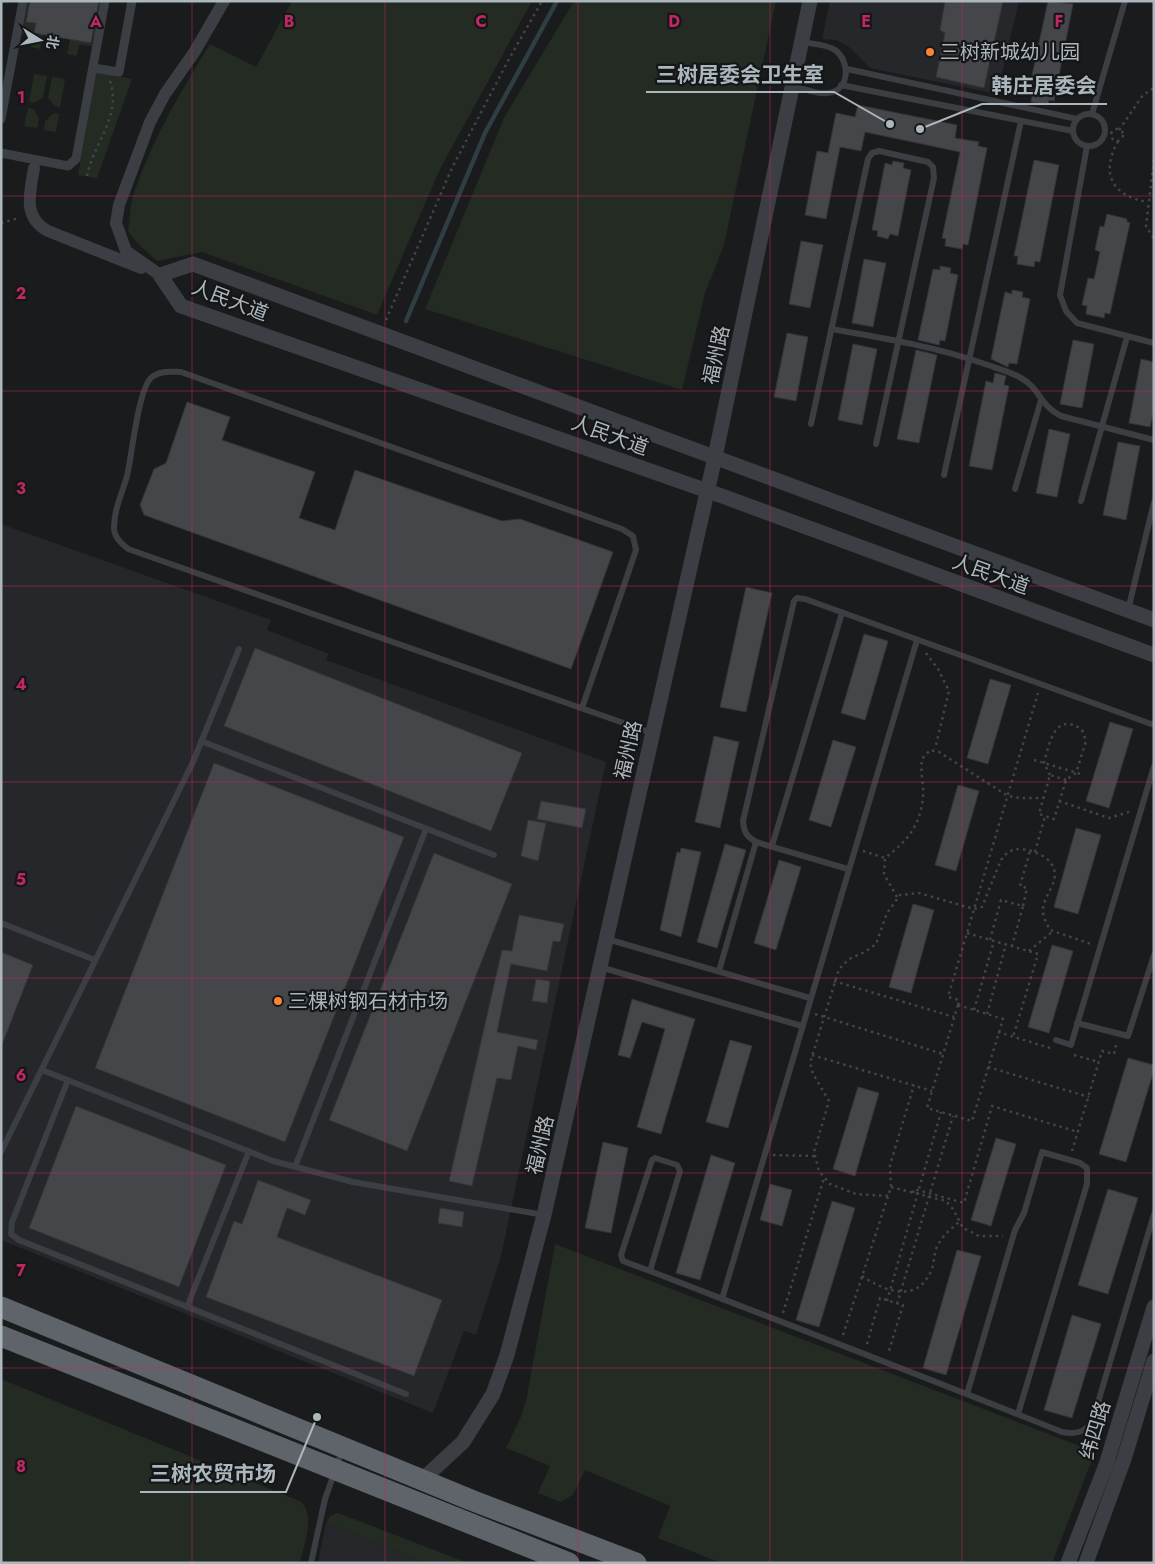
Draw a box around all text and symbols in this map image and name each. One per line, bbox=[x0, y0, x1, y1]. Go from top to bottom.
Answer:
text: A bbox=[89, 10, 102, 33]
text: B bbox=[284, 10, 294, 33]
text: C bbox=[475, 10, 487, 33]
text: D bbox=[668, 10, 680, 33]
text: E bbox=[861, 10, 871, 33]
text: F bbox=[1055, 10, 1063, 33]
north arrow bbox=[15, 15, 65, 65]
text: 北 bbox=[42, 34, 64, 51]
place label: 三树新城幼儿园 bbox=[940, 38, 1080, 67]
marker: 三树新城幼儿园 bbox=[924, 46, 936, 58]
callout: 三树居委会卫生室 bbox=[646, 56, 834, 92]
text: 三树居委会卫生室 bbox=[656, 60, 824, 90]
callout: 韩庄居委会 bbox=[982, 68, 1107, 104]
text: 韩庄居委会 bbox=[992, 71, 1097, 101]
text: 1 bbox=[17, 86, 25, 109]
street label: 人民大道 bbox=[187, 273, 272, 328]
text: 2 bbox=[16, 282, 26, 305]
street label: 福州路 bbox=[696, 323, 737, 387]
street label: 人民大道 bbox=[567, 408, 652, 463]
text: 3 bbox=[16, 477, 26, 500]
street label: 人民大道 bbox=[948, 547, 1033, 602]
text: 4 bbox=[15, 673, 27, 696]
street label: 福州路 bbox=[608, 718, 649, 783]
text: 5 bbox=[16, 868, 26, 891]
place label: 三棵树钢石材市场 bbox=[288, 987, 448, 1016]
marker: 三棵树钢石材市场 bbox=[272, 995, 284, 1007]
text: 6 bbox=[16, 1064, 26, 1087]
street label: 福州路 bbox=[520, 1113, 561, 1178]
text: 7 bbox=[16, 1259, 26, 1282]
street label: 纬四路 bbox=[1073, 1397, 1118, 1463]
text: 8 bbox=[16, 1455, 26, 1478]
callout: 三树农贸市场 bbox=[140, 1456, 286, 1492]
text: 三树农贸市场 bbox=[150, 1459, 276, 1489]

